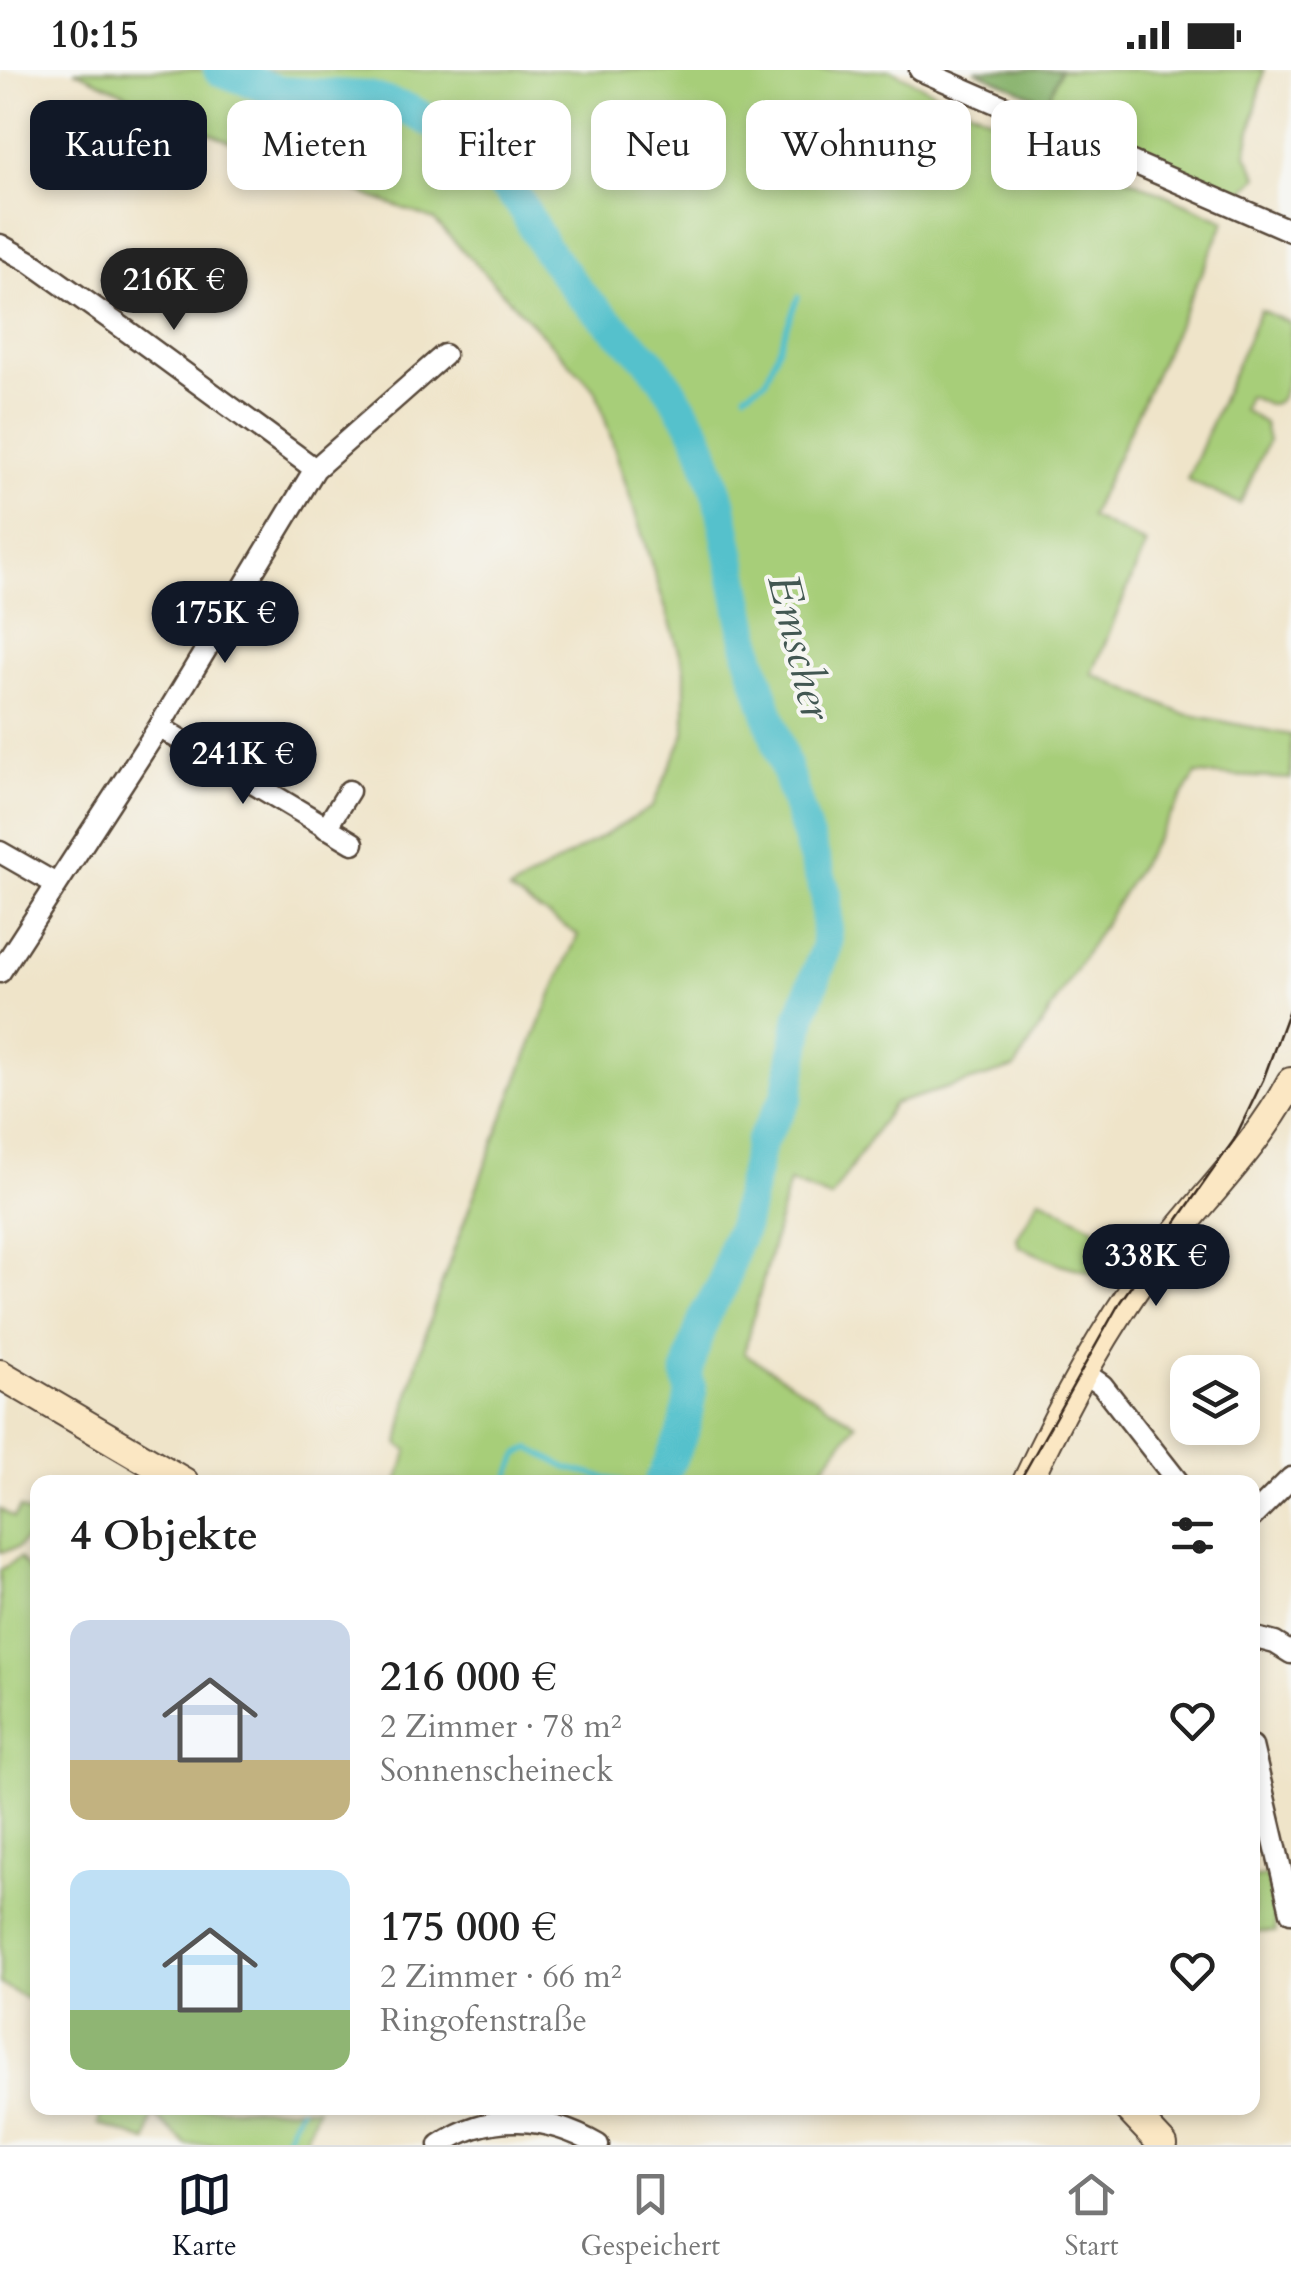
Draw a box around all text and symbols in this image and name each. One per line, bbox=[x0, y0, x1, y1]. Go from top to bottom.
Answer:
text: 10:15 bbox=[50, 9, 139, 61]
chip: Kaufen bbox=[30, 100, 207, 190]
chip: Mieten bbox=[227, 100, 402, 190]
chip: Filter bbox=[422, 100, 571, 190]
chip: Neu bbox=[591, 100, 726, 190]
chip: Wohnung bbox=[746, 100, 971, 190]
chip: Haus bbox=[991, 100, 1137, 190]
pin: 216K € bbox=[93, 248, 255, 333]
text: 216K € bbox=[123, 258, 225, 302]
water label: Emscher bbox=[753, 568, 848, 727]
pin: 175K € bbox=[144, 581, 306, 666]
text: 175K € bbox=[174, 591, 276, 635]
pin: 241K € bbox=[162, 722, 324, 807]
text: 241K € bbox=[192, 732, 294, 776]
pin: 338K € bbox=[1075, 1224, 1237, 1309]
text: 338K € bbox=[1105, 1234, 1207, 1278]
map controls bbox=[1170, 1355, 1260, 1445]
button: layers bbox=[1170, 1355, 1260, 1445]
text: 4 Objekte bbox=[70, 1507, 258, 1564]
icon: filters bbox=[1165, 1508, 1220, 1563]
text: 216 000 € bbox=[380, 1648, 557, 1705]
icon: home bbox=[150, 1660, 270, 1780]
icon: heart bbox=[1165, 1693, 1220, 1748]
text: 2 Zimmer · 78 m² bbox=[380, 1705, 622, 1749]
text: Sonnenscheineck bbox=[380, 1749, 613, 1793]
text: 175 000 € bbox=[380, 1898, 557, 1955]
icon: home bbox=[150, 1910, 270, 2030]
icon: heart bbox=[1165, 1943, 1220, 1998]
text: 2 Zimmer · 66 m² bbox=[380, 1955, 622, 1999]
text: Ringofenstraße bbox=[380, 1999, 587, 2043]
tab: Karte bbox=[172, 2167, 237, 2265]
tab: Gespeichert bbox=[581, 2167, 720, 2265]
tab: Start bbox=[1064, 2167, 1119, 2265]

